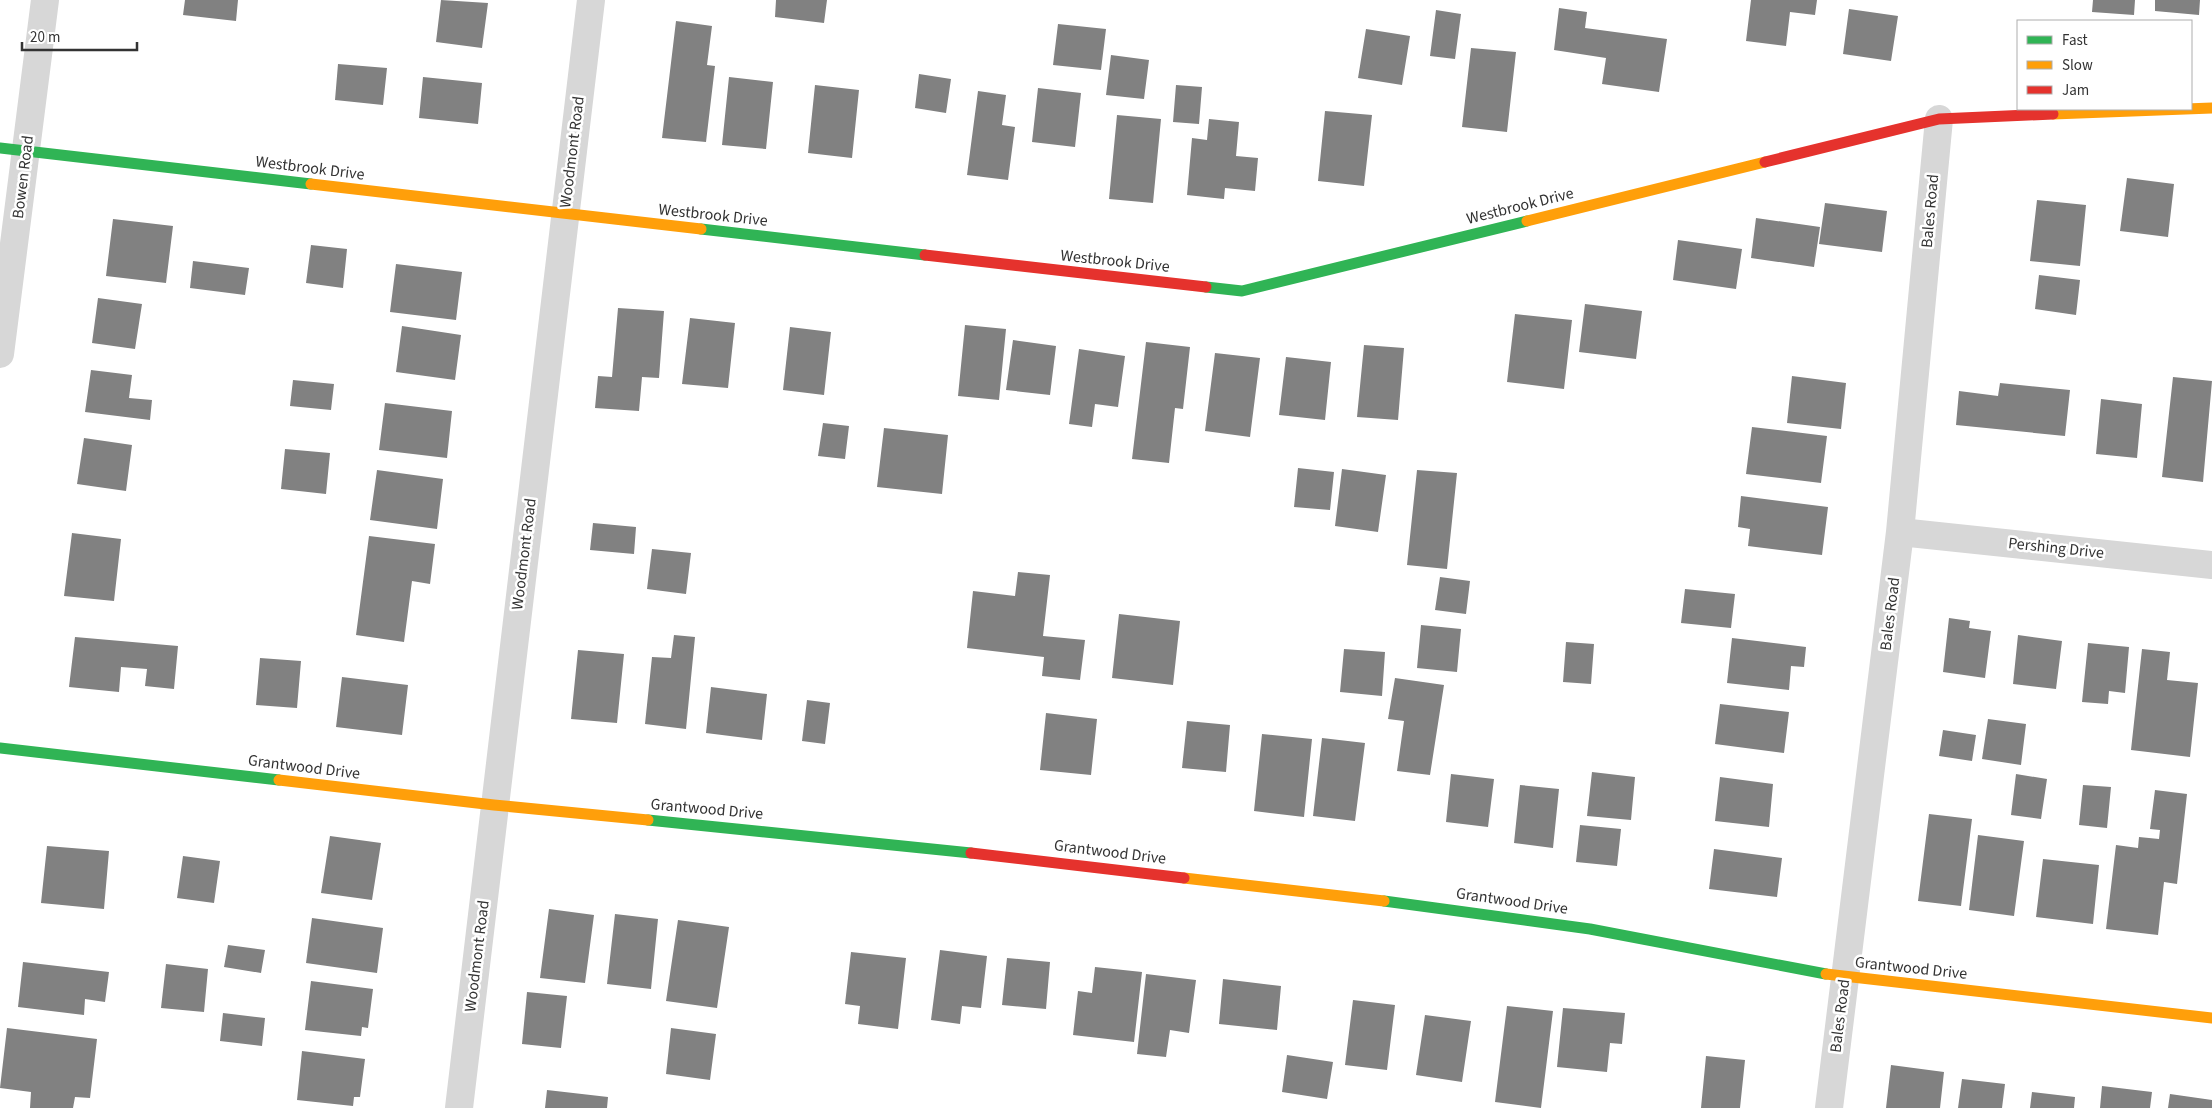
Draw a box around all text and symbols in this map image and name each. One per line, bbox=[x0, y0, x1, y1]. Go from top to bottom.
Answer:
scale bar bbox=[22, 20, 138, 52]
legend bbox=[2017, 20, 2192, 110]
text: 20 m bbox=[30, 27, 60, 48]
text: Fast bbox=[2062, 30, 2088, 51]
text: Slow bbox=[2062, 55, 2093, 76]
text: Jam bbox=[2062, 80, 2089, 101]
street label: Woodmont Road bbox=[554, 95, 590, 209]
street label: Bowen Road bbox=[7, 134, 39, 220]
street label: Westbrook Drive bbox=[254, 150, 366, 186]
street label: Bales Road bbox=[1916, 173, 1944, 249]
street label: Westbrook Drive bbox=[1464, 182, 1576, 230]
street label: Westbrook Drive bbox=[657, 198, 769, 232]
street label: Westbrook Drive bbox=[1059, 244, 1171, 278]
street label: Woodmont Road bbox=[506, 497, 542, 611]
street label: Pershing Drive bbox=[2007, 532, 2105, 564]
street label: Bales Road bbox=[1875, 576, 1905, 652]
street label: Grantwood Drive bbox=[247, 749, 361, 785]
street label: Grantwood Drive bbox=[650, 793, 764, 825]
street label: Grantwood Drive bbox=[1053, 834, 1167, 870]
street label: Grantwood Drive bbox=[1455, 882, 1569, 920]
street label: Woodmont Road bbox=[459, 899, 495, 1013]
street label: Grantwood Drive bbox=[1854, 951, 1968, 985]
street label: Bales Road bbox=[1825, 978, 1855, 1054]

